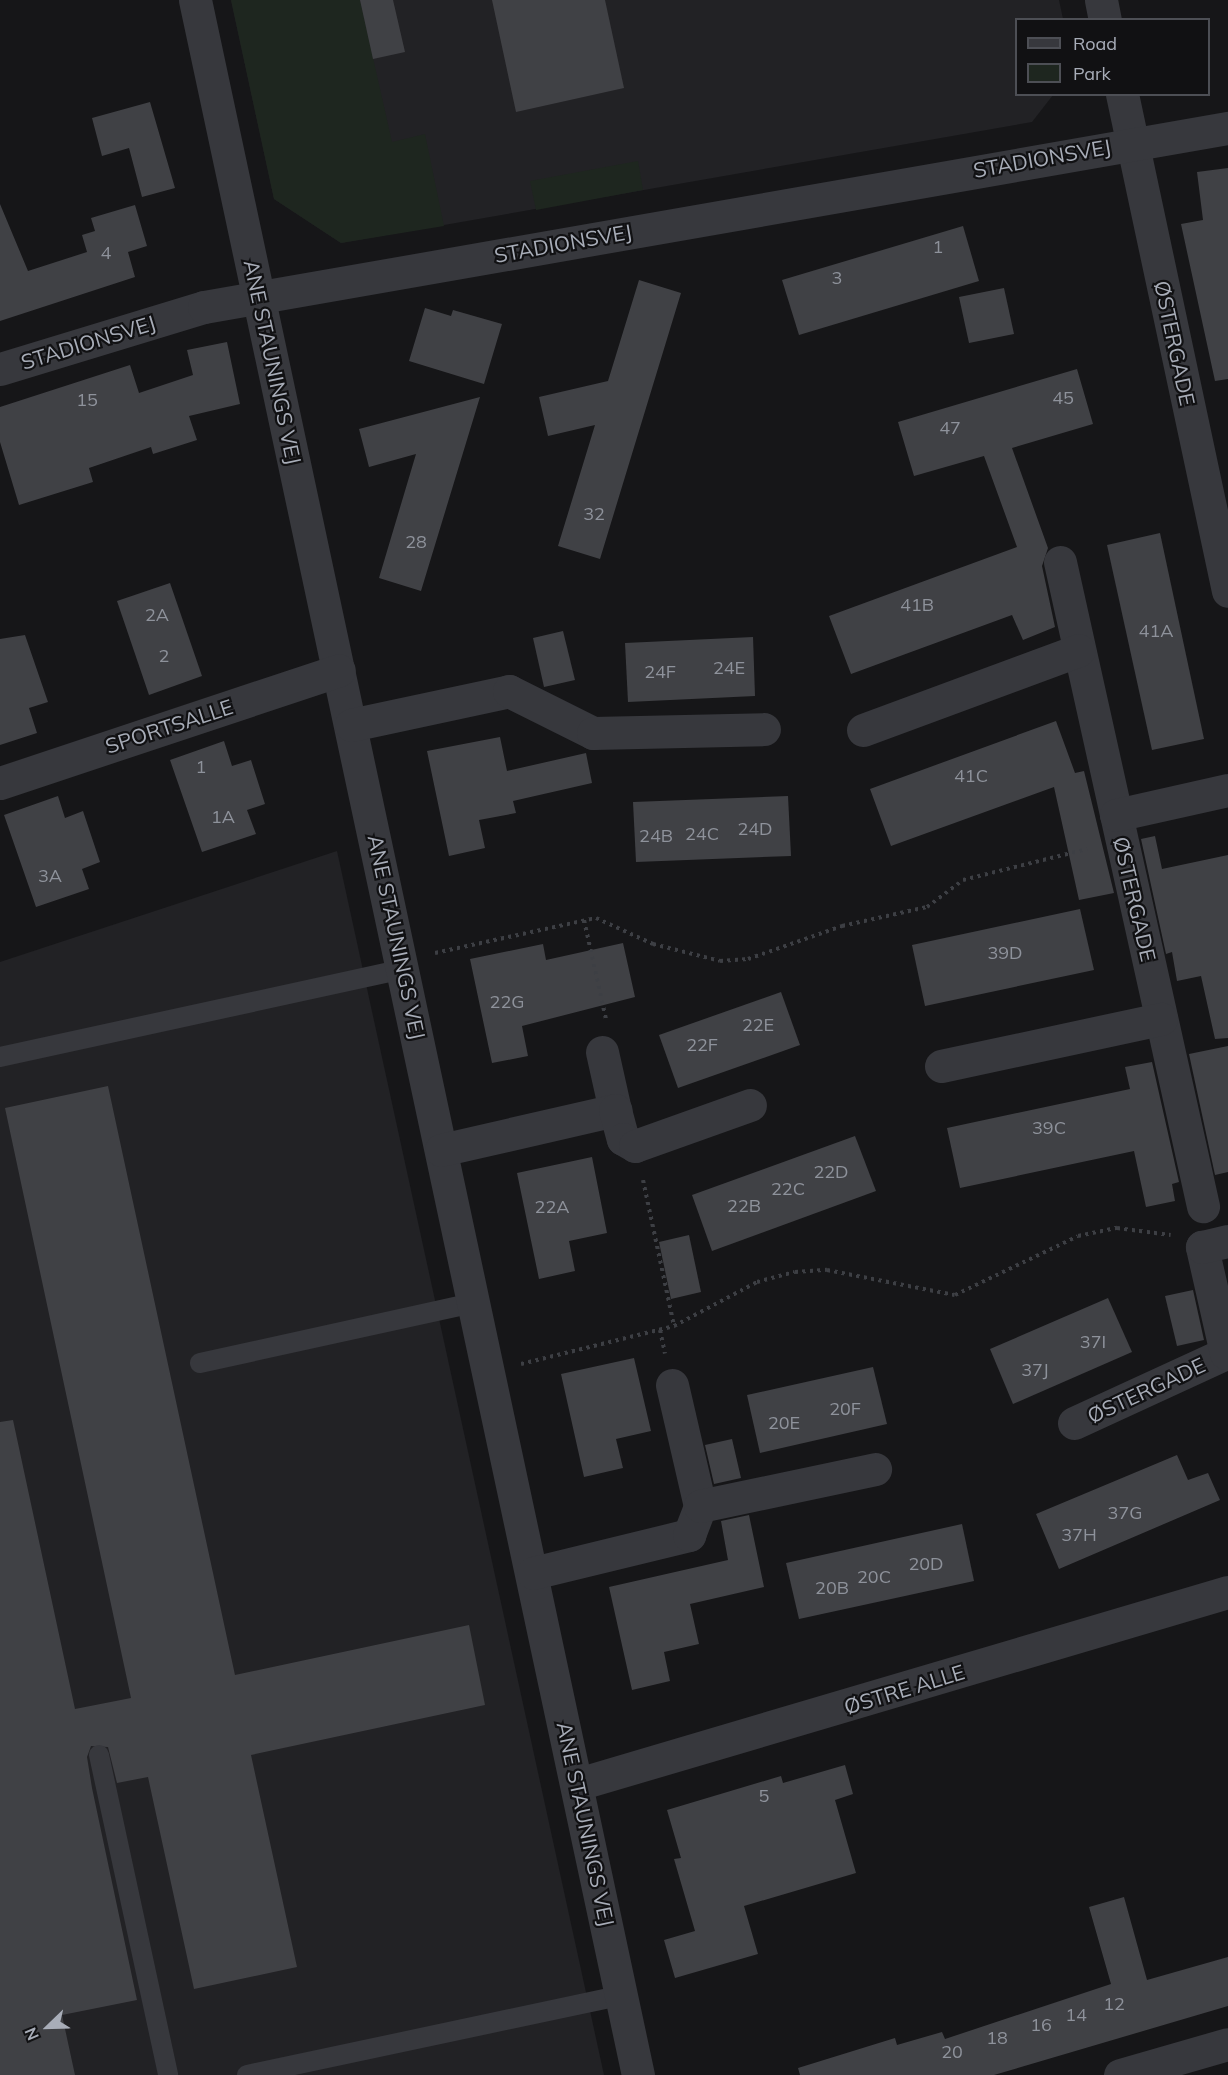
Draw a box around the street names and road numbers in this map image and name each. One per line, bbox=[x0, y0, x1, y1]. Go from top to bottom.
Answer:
street label: STADIONSVEJ bbox=[971, 134, 1113, 182]
street label: STADIONSVEJ bbox=[492, 219, 634, 267]
street label: ANE STAUNINGS VEJ bbox=[239, 258, 307, 466]
street label: ØSTERGADE bbox=[1149, 278, 1201, 408]
street label: STADIONSVEJ bbox=[18, 310, 158, 374]
street label: SPORTSALLE bbox=[102, 693, 236, 759]
street label: ANE STAUNINGS VEJ bbox=[363, 833, 431, 1041]
street label: ØSTERGADE bbox=[1108, 834, 1162, 964]
street label: ØSTERGADE bbox=[1083, 1352, 1209, 1428]
street label: ØSTRE ALLE bbox=[841, 1659, 967, 1719]
street label: ANE STAUNINGS VEJ bbox=[552, 1720, 620, 1928]

